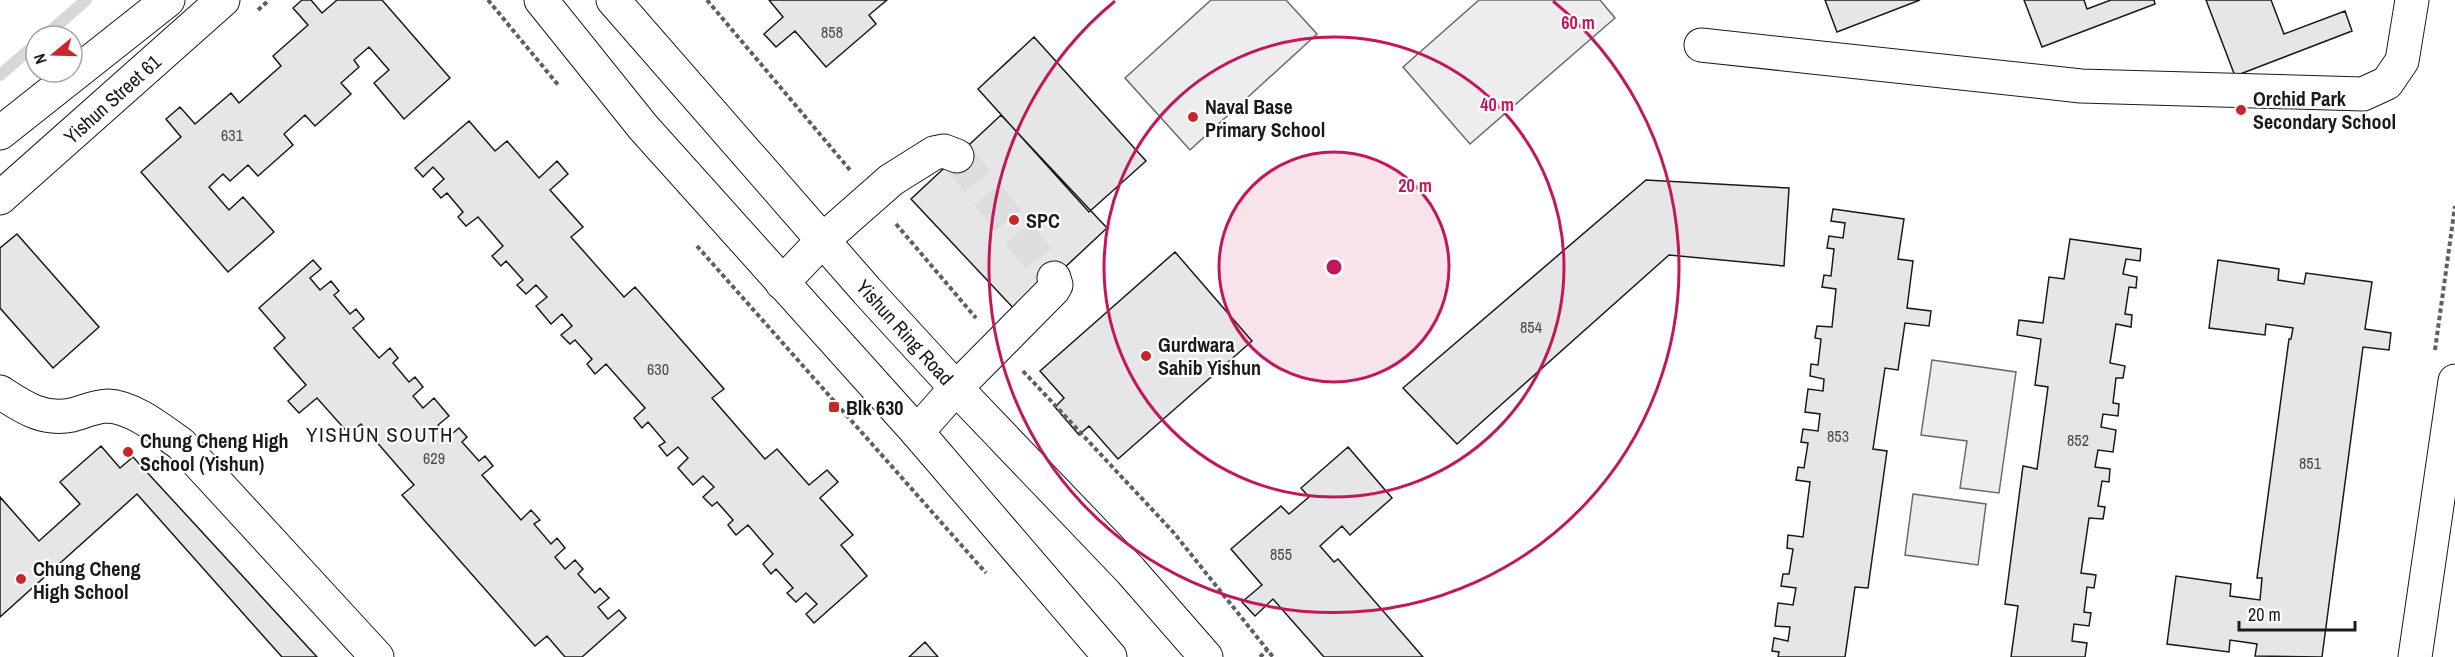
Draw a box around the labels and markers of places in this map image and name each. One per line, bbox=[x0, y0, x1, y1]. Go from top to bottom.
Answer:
place label: Orchid Park Secondary School bbox=[2253, 85, 2396, 135]
place label: Naval Base Primary School bbox=[1205, 93, 1325, 143]
marker: Orchid Park Secondary School bbox=[2234, 103, 2248, 117]
marker: Naval Base Primary School bbox=[1186, 110, 1200, 124]
place label: SPC bbox=[1026, 207, 1060, 234]
marker: SPC bbox=[1007, 213, 1021, 227]
centre of rings bbox=[1324, 257, 1344, 277]
place label: Gurdwara Sahib Yishun bbox=[1158, 331, 1261, 381]
marker: Gurdwara Sahib Yishun bbox=[1139, 349, 1153, 363]
place label: Blk 630 bbox=[846, 394, 903, 421]
marker: Blk 630 bbox=[827, 400, 841, 414]
place label: Chung Cheng High School (Yishun) bbox=[140, 427, 289, 477]
marker: Chung Cheng High School (Yishun) bbox=[121, 445, 135, 459]
place label: Chung Cheng High School bbox=[33, 555, 141, 605]
marker: Chung Cheng High School bbox=[14, 572, 28, 586]

